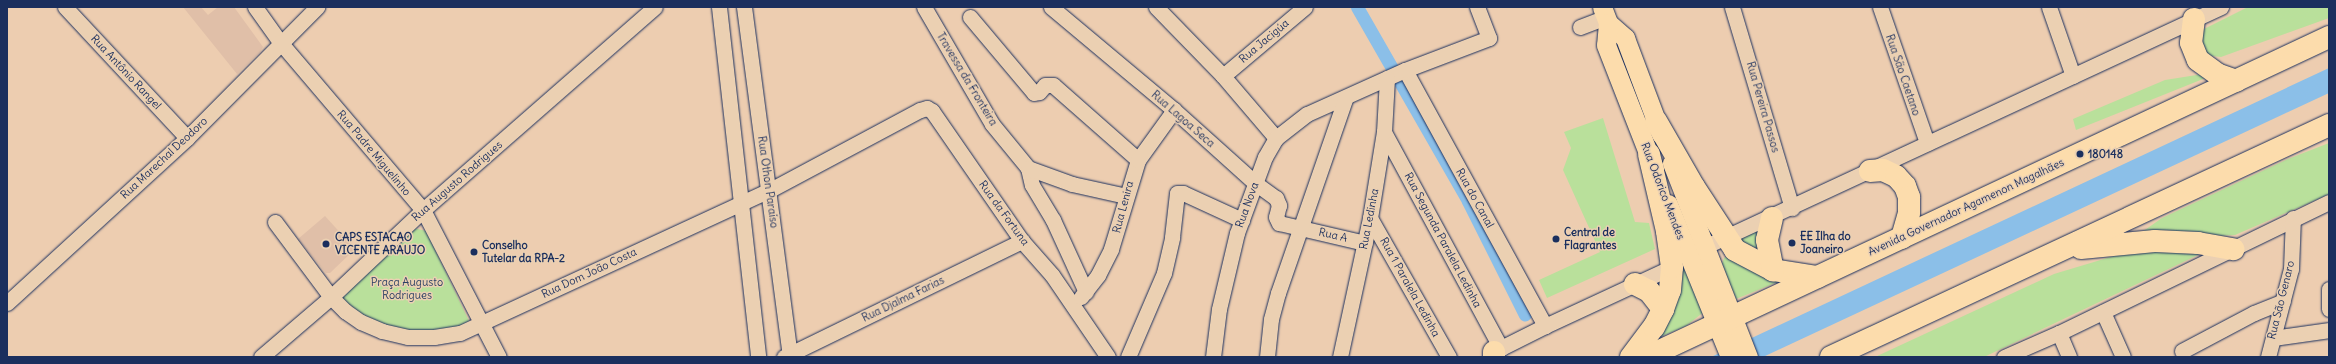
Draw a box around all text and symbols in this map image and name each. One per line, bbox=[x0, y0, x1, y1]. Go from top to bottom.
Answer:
street label: Rua Jacigúa bbox=[1236, 16, 1292, 66]
street label: Travessa da Fronteira bbox=[934, 30, 1000, 128]
street label: Rua Antônio Rangel bbox=[88, 32, 164, 112]
street label: Rua São Caetano bbox=[1883, 33, 1923, 117]
street label: Rua Pereira Passos bbox=[1744, 60, 1782, 154]
street label: Rua Lagoa Seca bbox=[1149, 88, 1217, 150]
street label: Rua Padre Miguelinho bbox=[334, 108, 414, 198]
street label: Rua Marechal Deodoro bbox=[118, 114, 210, 202]
street label: Rua Othon Paraíso bbox=[755, 135, 781, 229]
street label: Rua Augusto Rodrigues bbox=[409, 138, 505, 224]
street label: Rua Odorico Mendes bbox=[1638, 141, 1688, 241]
place label: 180148 bbox=[2088, 147, 2123, 161]
marker: 180148 bbox=[2075, 149, 2085, 159]
street label: Avenida Governador Agamenon Magalhães bbox=[1866, 156, 2066, 258]
street label: Rua do Canal bbox=[1453, 166, 1497, 230]
street label: Rua Segunda Paralela Ledinha bbox=[1402, 170, 1484, 310]
street label: Rua da Fortuna bbox=[976, 178, 1032, 248]
street label: Rua Lenira bbox=[1110, 180, 1136, 234]
street label: Rua Nova bbox=[1233, 180, 1261, 230]
street label: Rua Ledinha bbox=[1357, 187, 1381, 251]
street label: Rua A bbox=[1317, 225, 1349, 245]
place label: Central de Flagrantes bbox=[1564, 226, 1617, 252]
place label: EE Ilha do Joaneiro bbox=[1800, 230, 1851, 256]
place label: CAPS ESTACAO VICENTE ARAUJO bbox=[335, 231, 425, 257]
marker: Central de Flagrantes bbox=[1551, 234, 1561, 244]
street label: Rua 1 Paralela Ledinha bbox=[1377, 235, 1443, 339]
marker: CAPS ESTACAO VICENTE ARAUJO bbox=[320, 238, 332, 250]
marker: EE Ilha do Joaneiro bbox=[1787, 238, 1797, 248]
place label: Conselho Tutelar da RPA-2 bbox=[482, 239, 565, 265]
street label: Rua Dom João Costa bbox=[539, 245, 639, 301]
marker: Conselho Tutelar da RPA-2 bbox=[469, 247, 479, 257]
street label: Rua São Genaro bbox=[2265, 259, 2297, 341]
street label: Rua Djalma Farias bbox=[860, 273, 946, 325]
park label: Praça Augusto Rodrigues bbox=[371, 276, 443, 302]

